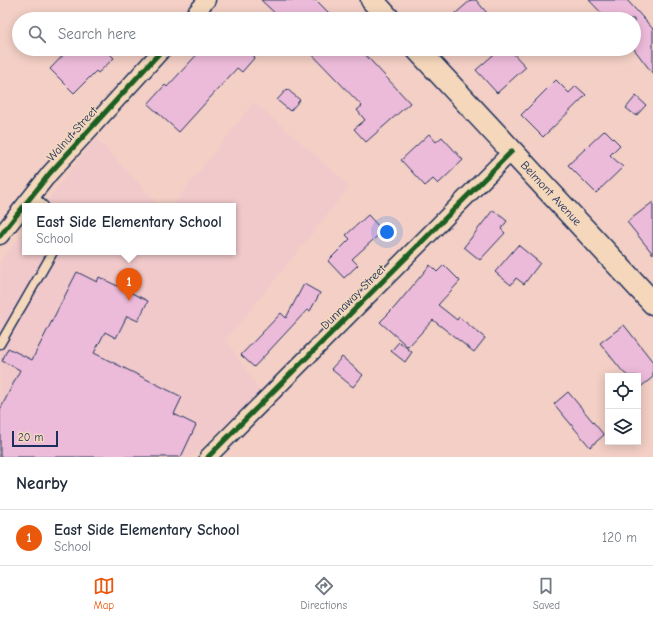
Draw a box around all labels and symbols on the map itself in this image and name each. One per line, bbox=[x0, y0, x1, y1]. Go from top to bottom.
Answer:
street label: Walnut Street bbox=[44, 103, 101, 164]
street label: Belmont Avenue bbox=[518, 158, 584, 229]
your location bbox=[377, 222, 397, 242]
street label: Dunnaway Street bbox=[318, 261, 389, 332]
pin: 1 bbox=[116, 268, 142, 301]
scale bar bbox=[12, 429, 58, 448]

